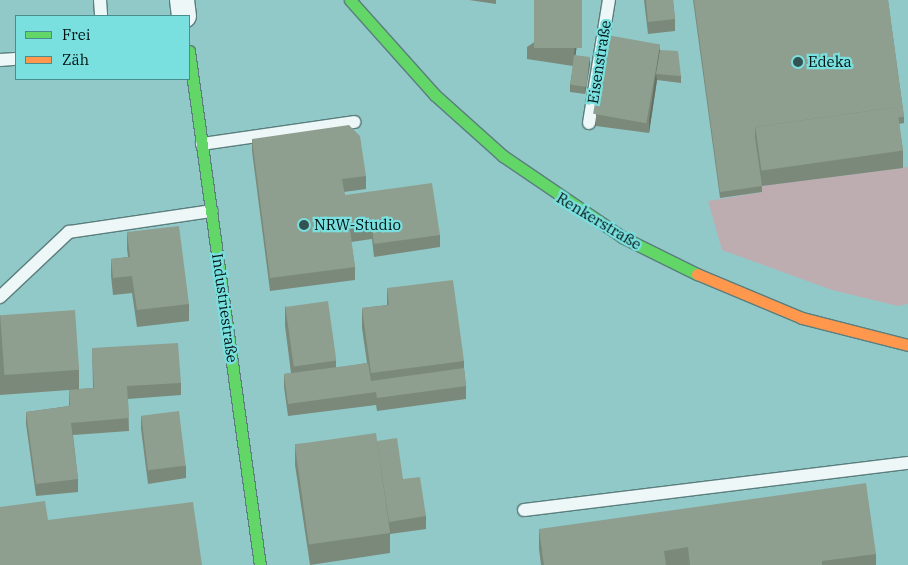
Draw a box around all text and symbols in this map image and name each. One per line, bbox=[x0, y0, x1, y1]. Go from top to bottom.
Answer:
legend bbox=[15, 15, 190, 80]
street label: Eisenstraße bbox=[584, 19, 614, 105]
text: Frei bbox=[62, 25, 90, 44]
text: Zäh bbox=[62, 50, 89, 69]
place label: Edeka bbox=[808, 53, 852, 71]
marker: Edeka bbox=[792, 56, 804, 68]
street label: Renkerstraße bbox=[553, 189, 645, 253]
place label: NRW-Studio bbox=[314, 216, 401, 234]
marker: NRW-Studio bbox=[298, 219, 310, 231]
street label: Industriestraße bbox=[208, 252, 242, 364]

